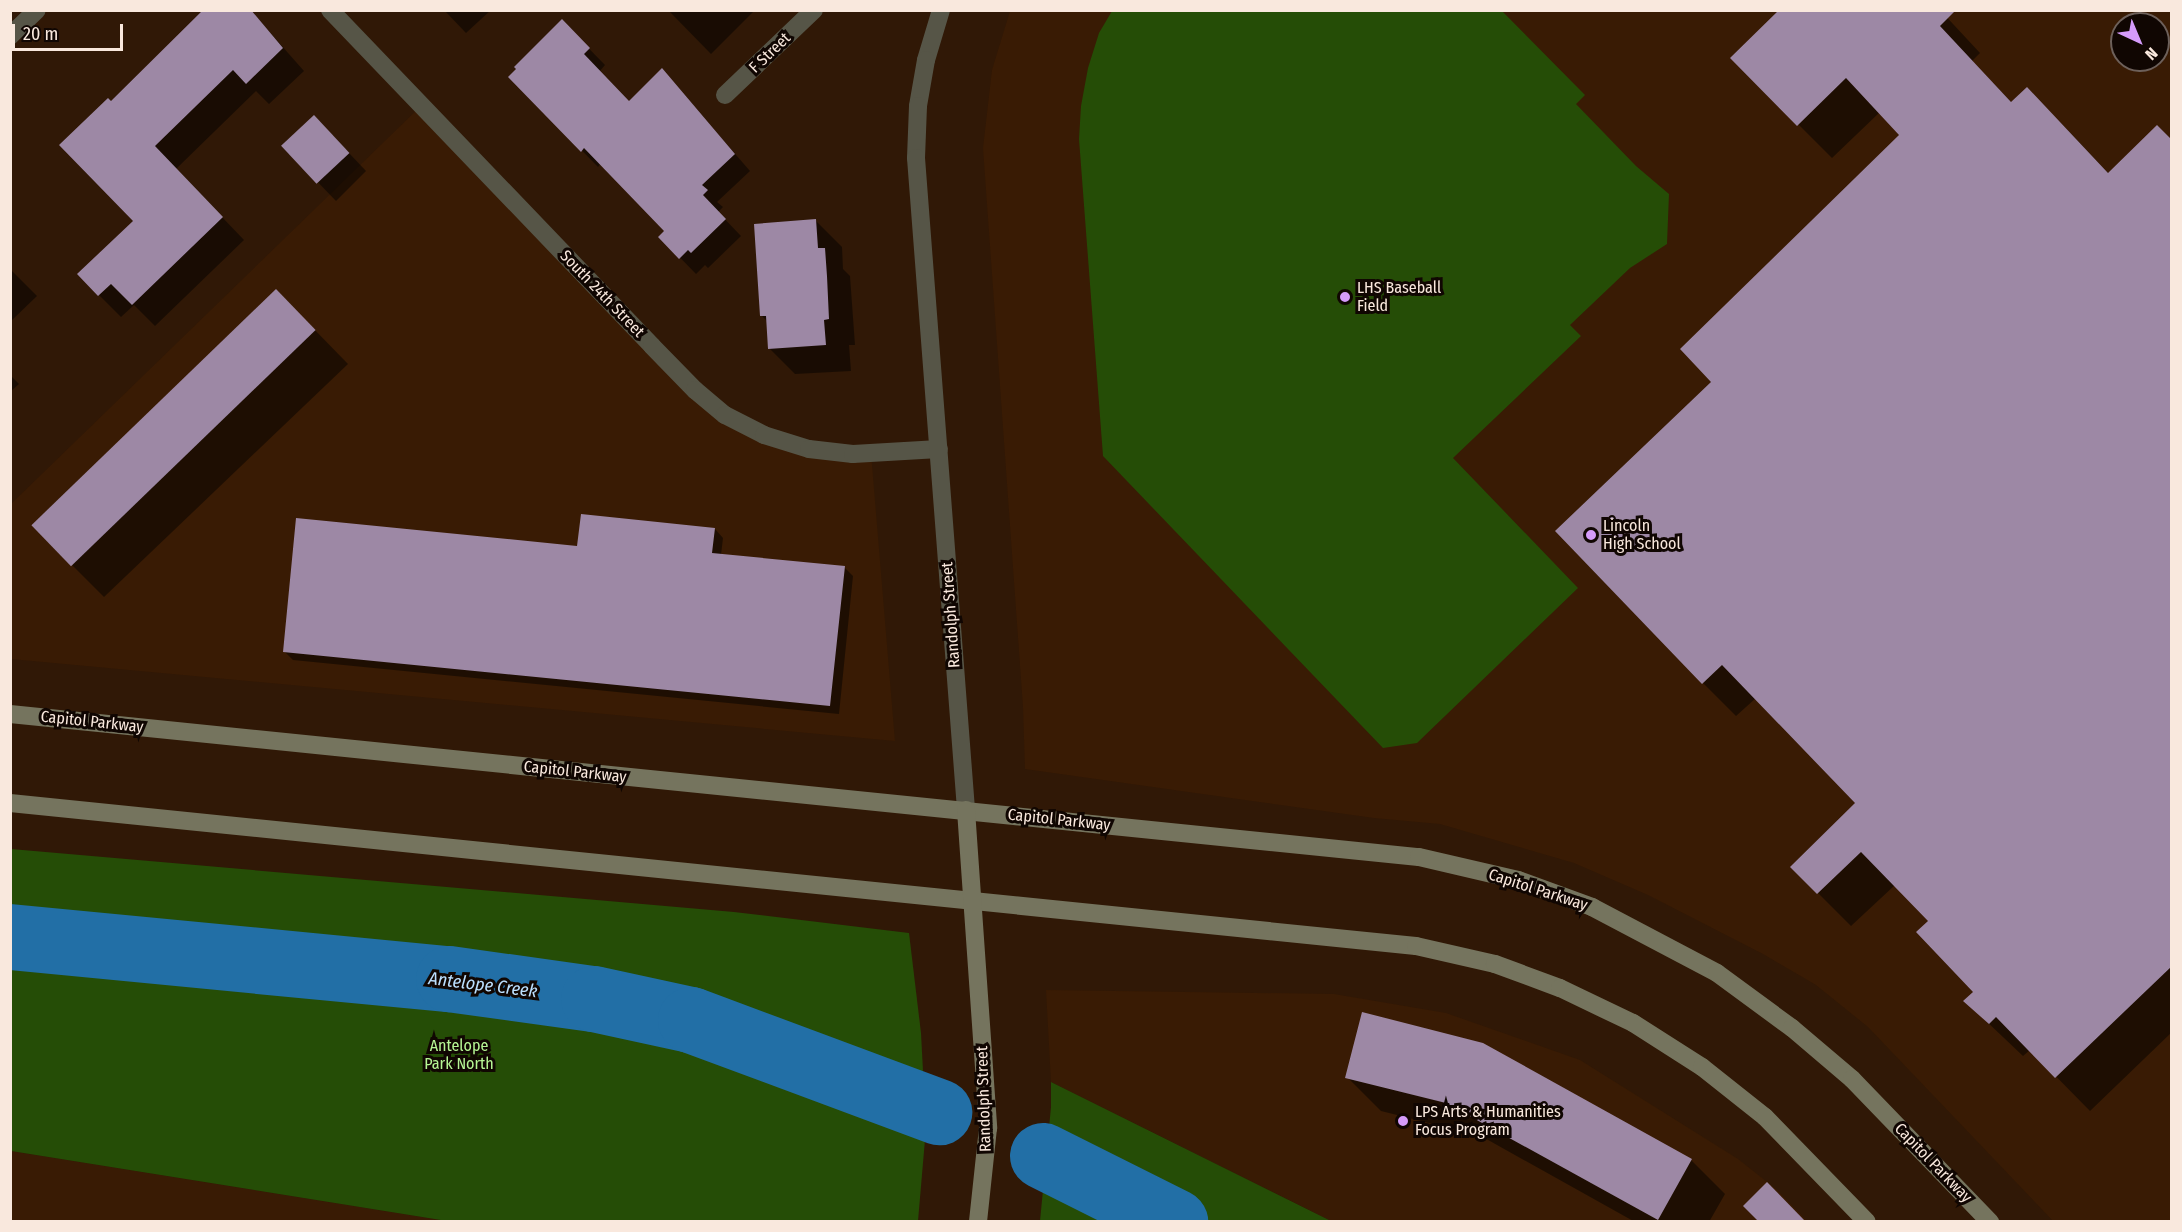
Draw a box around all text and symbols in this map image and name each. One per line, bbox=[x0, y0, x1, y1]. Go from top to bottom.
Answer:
scale bar bbox=[15, 12, 126, 50]
north arrow bbox=[2110, 12, 2170, 72]
text: 20 m bbox=[23, 23, 58, 45]
street label: F Street bbox=[745, 29, 795, 77]
text: N bbox=[2141, 44, 2162, 64]
street label: South 24th Street bbox=[556, 247, 648, 341]
place label: LHS Baseball Field bbox=[1357, 278, 1441, 316]
marker: LHS Baseball Field bbox=[1338, 290, 1352, 304]
place label: Lincoln High School bbox=[1603, 516, 1681, 554]
marker: Lincoln High School bbox=[1584, 528, 1598, 542]
street label: Randolph Street bbox=[938, 561, 964, 669]
street label: Capitol Parkway bbox=[40, 707, 144, 737]
street label: Capitol Parkway bbox=[523, 757, 627, 787]
street label: Capitol Parkway bbox=[1007, 805, 1111, 835]
street label: Capitol Parkway bbox=[1486, 865, 1590, 915]
water label: Antelope Creek bbox=[427, 968, 539, 1002]
park label: Antelope Park North bbox=[424, 1036, 494, 1074]
street label: Randolph Street bbox=[973, 1046, 995, 1152]
place label: LPS Arts & Humanities Focus Program bbox=[1415, 1102, 1561, 1140]
marker: LPS Arts & Humanities Focus Program bbox=[1396, 1114, 1410, 1128]
street label: Capitol Parkway bbox=[1890, 1119, 1976, 1207]

